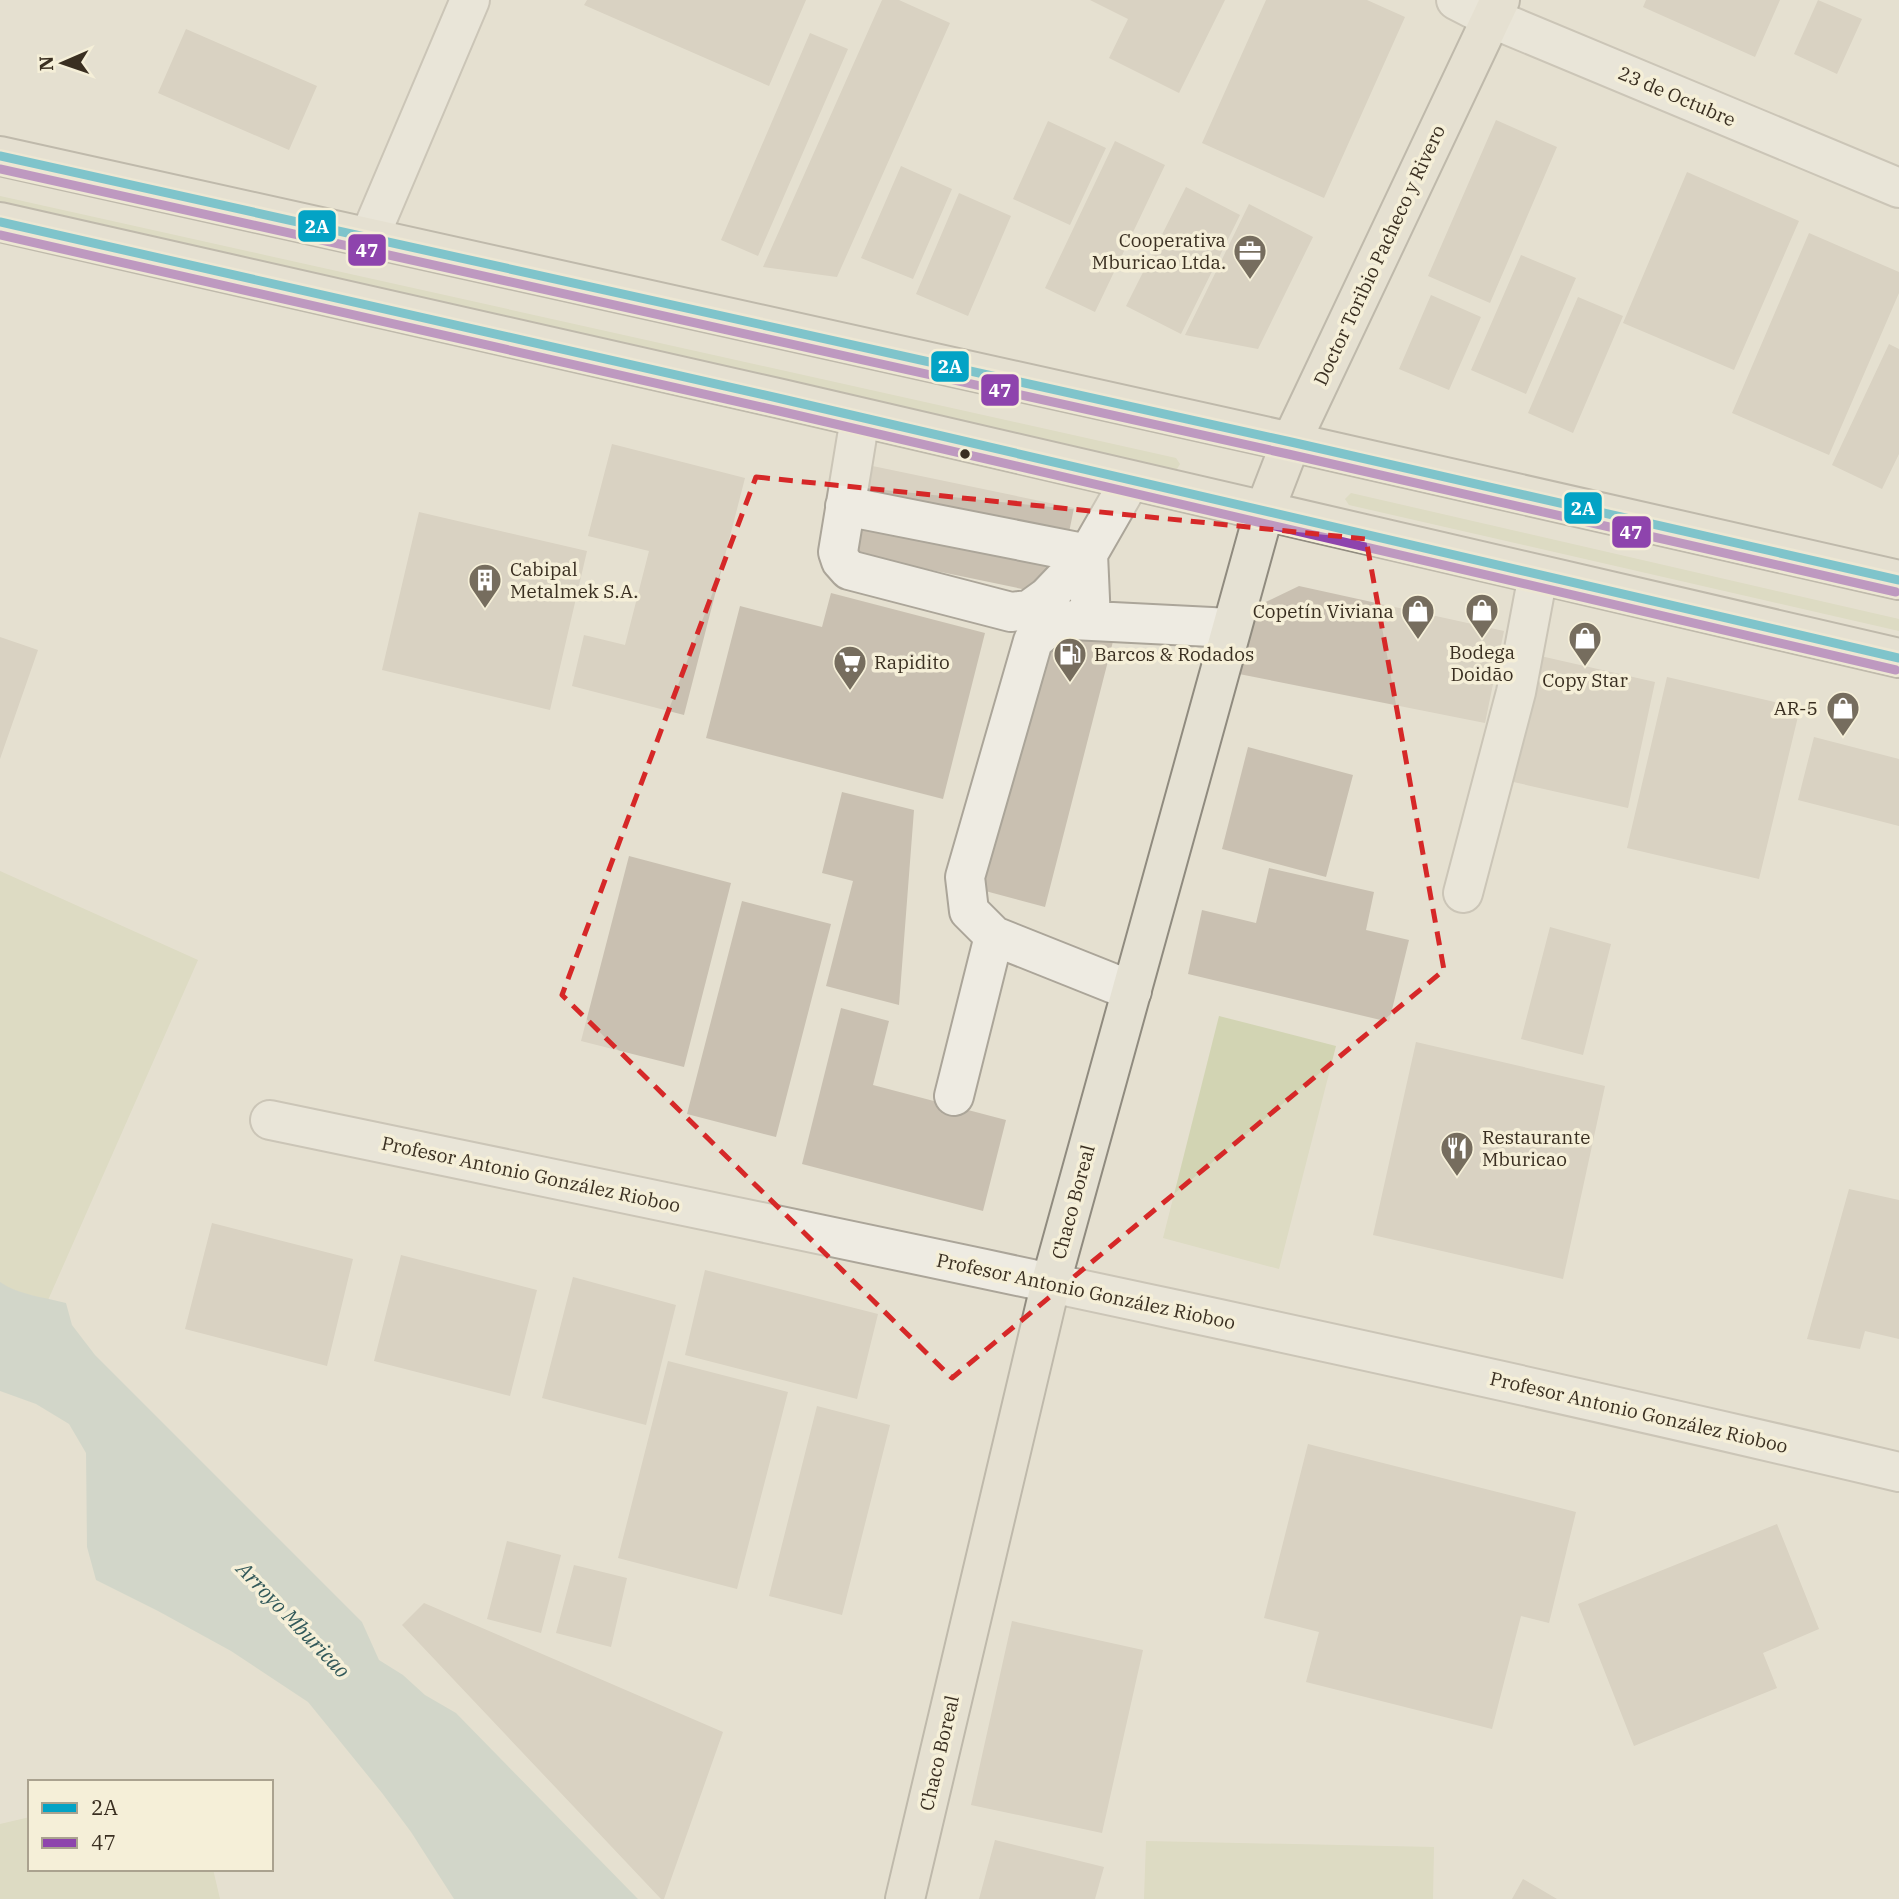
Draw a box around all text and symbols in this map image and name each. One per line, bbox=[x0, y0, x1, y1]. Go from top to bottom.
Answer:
north arrow bbox=[28, 28, 98, 98]
text: N bbox=[34, 56, 58, 72]
street label: 23 de Octubre bbox=[1615, 60, 1739, 132]
street label: Doctor Toribio Pacheco y Rivero bbox=[1308, 121, 1450, 389]
line badge: 2A bbox=[297, 209, 337, 243]
text: 2A bbox=[305, 214, 330, 238]
place label: Cooperativa Mburicao Ltda. bbox=[1092, 228, 1226, 274]
office icon: Cooperativa Mburicao Ltda. bbox=[1231, 232, 1269, 281]
line badge: 47 bbox=[347, 233, 387, 267]
text: 47 bbox=[356, 238, 378, 262]
line badge: 2A bbox=[930, 350, 970, 383]
text: 2A bbox=[938, 354, 963, 378]
line badge: 47 bbox=[980, 373, 1020, 407]
text: 47 bbox=[989, 378, 1011, 402]
unlabelled marker bbox=[958, 447, 972, 461]
line badge: 2A bbox=[1563, 491, 1603, 525]
text: 2A bbox=[1571, 496, 1596, 520]
line badge: 47 bbox=[1611, 515, 1652, 549]
text: 47 bbox=[1620, 520, 1642, 544]
place label: Cabipal Metalmek S.A. bbox=[510, 557, 638, 603]
building icon: Cabipal Metalmek S.A. bbox=[466, 561, 504, 610]
shop icon: Bodega Doidão bbox=[1463, 591, 1501, 640]
shop icon: Copetín Viviana bbox=[1399, 592, 1437, 641]
place label: Copetín Viviana bbox=[1253, 599, 1394, 623]
shop icon: Copy Star bbox=[1566, 619, 1604, 668]
fuel station icon: Barcos & Rodados bbox=[1051, 635, 1089, 684]
place label: Bodega Doidão bbox=[1449, 640, 1515, 686]
place label: Barcos & Rodados bbox=[1094, 642, 1254, 666]
supermarket icon: Rapidito bbox=[831, 643, 869, 692]
place label: Rapidito bbox=[874, 650, 950, 674]
place label: Copy Star bbox=[1542, 668, 1628, 692]
shop icon: AR-5 bbox=[1824, 689, 1862, 738]
place label: AR-5 bbox=[1774, 696, 1818, 720]
place label: Restaurante Mburicao bbox=[1482, 1125, 1590, 1171]
restaurant icon: Restaurante Mburicao bbox=[1438, 1129, 1476, 1178]
street label: Profesor Antonio González Rioboo bbox=[379, 1131, 683, 1217]
street label: Chaco Boreal bbox=[1046, 1142, 1100, 1262]
street label: Profesor Antonio González Rioboo bbox=[934, 1248, 1238, 1334]
street label: Profesor Antonio González Rioboo bbox=[1488, 1366, 1790, 1458]
water label: Arroyo Mburicao bbox=[230, 1554, 357, 1684]
street label: Chaco Boreal bbox=[914, 1693, 964, 1813]
legend bbox=[28, 1780, 273, 1871]
text: 2A bbox=[91, 1793, 119, 1821]
text: 47 bbox=[91, 1828, 116, 1856]

